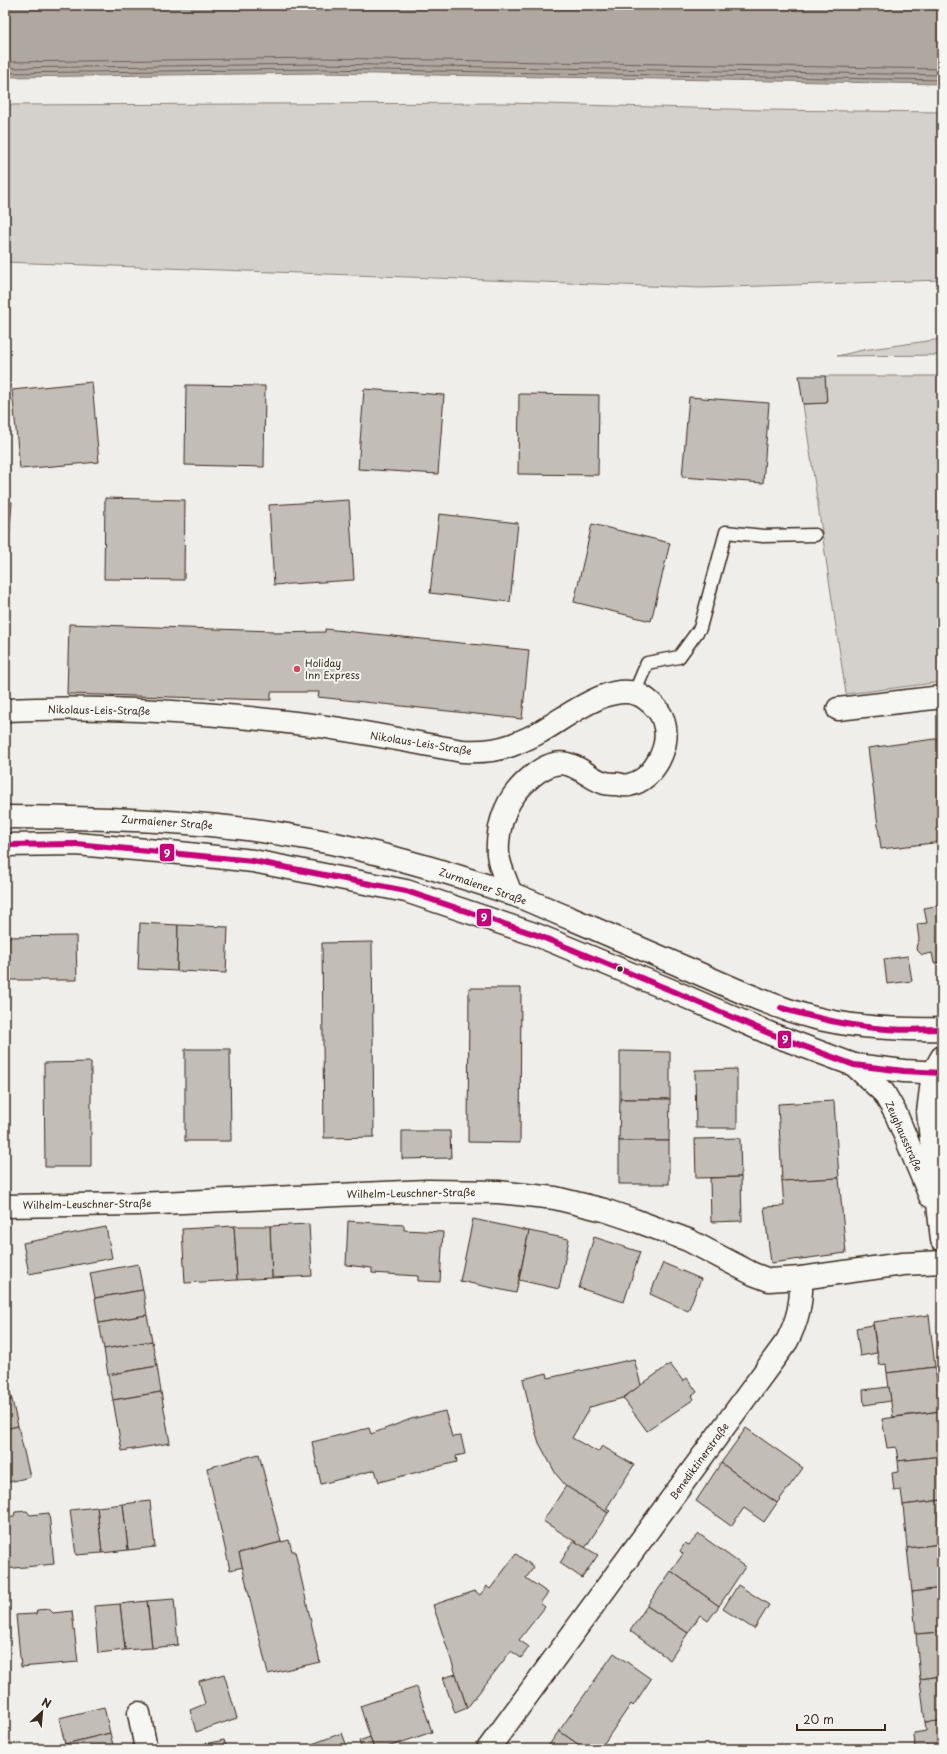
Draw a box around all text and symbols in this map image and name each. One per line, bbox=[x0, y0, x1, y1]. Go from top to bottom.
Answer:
place label: Holiday Inn Express bbox=[305, 655, 360, 682]
marker: Holiday Inn Express bbox=[292, 664, 302, 674]
street label: Nikolaus-Leis-Straße bbox=[48, 701, 150, 718]
street label: Nikolaus-Leis-Straße bbox=[369, 727, 473, 758]
street label: Zurmaiener Straße bbox=[121, 811, 213, 832]
line badge: 9 bbox=[159, 843, 175, 862]
text: 9 bbox=[164, 844, 171, 861]
street label: Zurmaiener Straße bbox=[437, 864, 529, 908]
line badge: 9 bbox=[476, 908, 492, 927]
text: 9 bbox=[481, 908, 488, 925]
unlabelled marker bbox=[615, 964, 625, 974]
line badge: 9 bbox=[777, 1030, 792, 1049]
text: 9 bbox=[782, 1030, 789, 1047]
street label: Zeughausstraße bbox=[882, 1098, 927, 1173]
street label: Wilhelm-Leuschner-Straße bbox=[346, 1184, 476, 1201]
street label: Wilhelm-Leuschner-Straße bbox=[22, 1195, 152, 1212]
street label: Benediktinerstraße bbox=[666, 1419, 732, 1502]
north arrow bbox=[22, 1692, 62, 1732]
text: N bbox=[39, 1693, 55, 1712]
scale bar bbox=[797, 1706, 885, 1732]
text: 20 m bbox=[803, 1710, 834, 1728]

